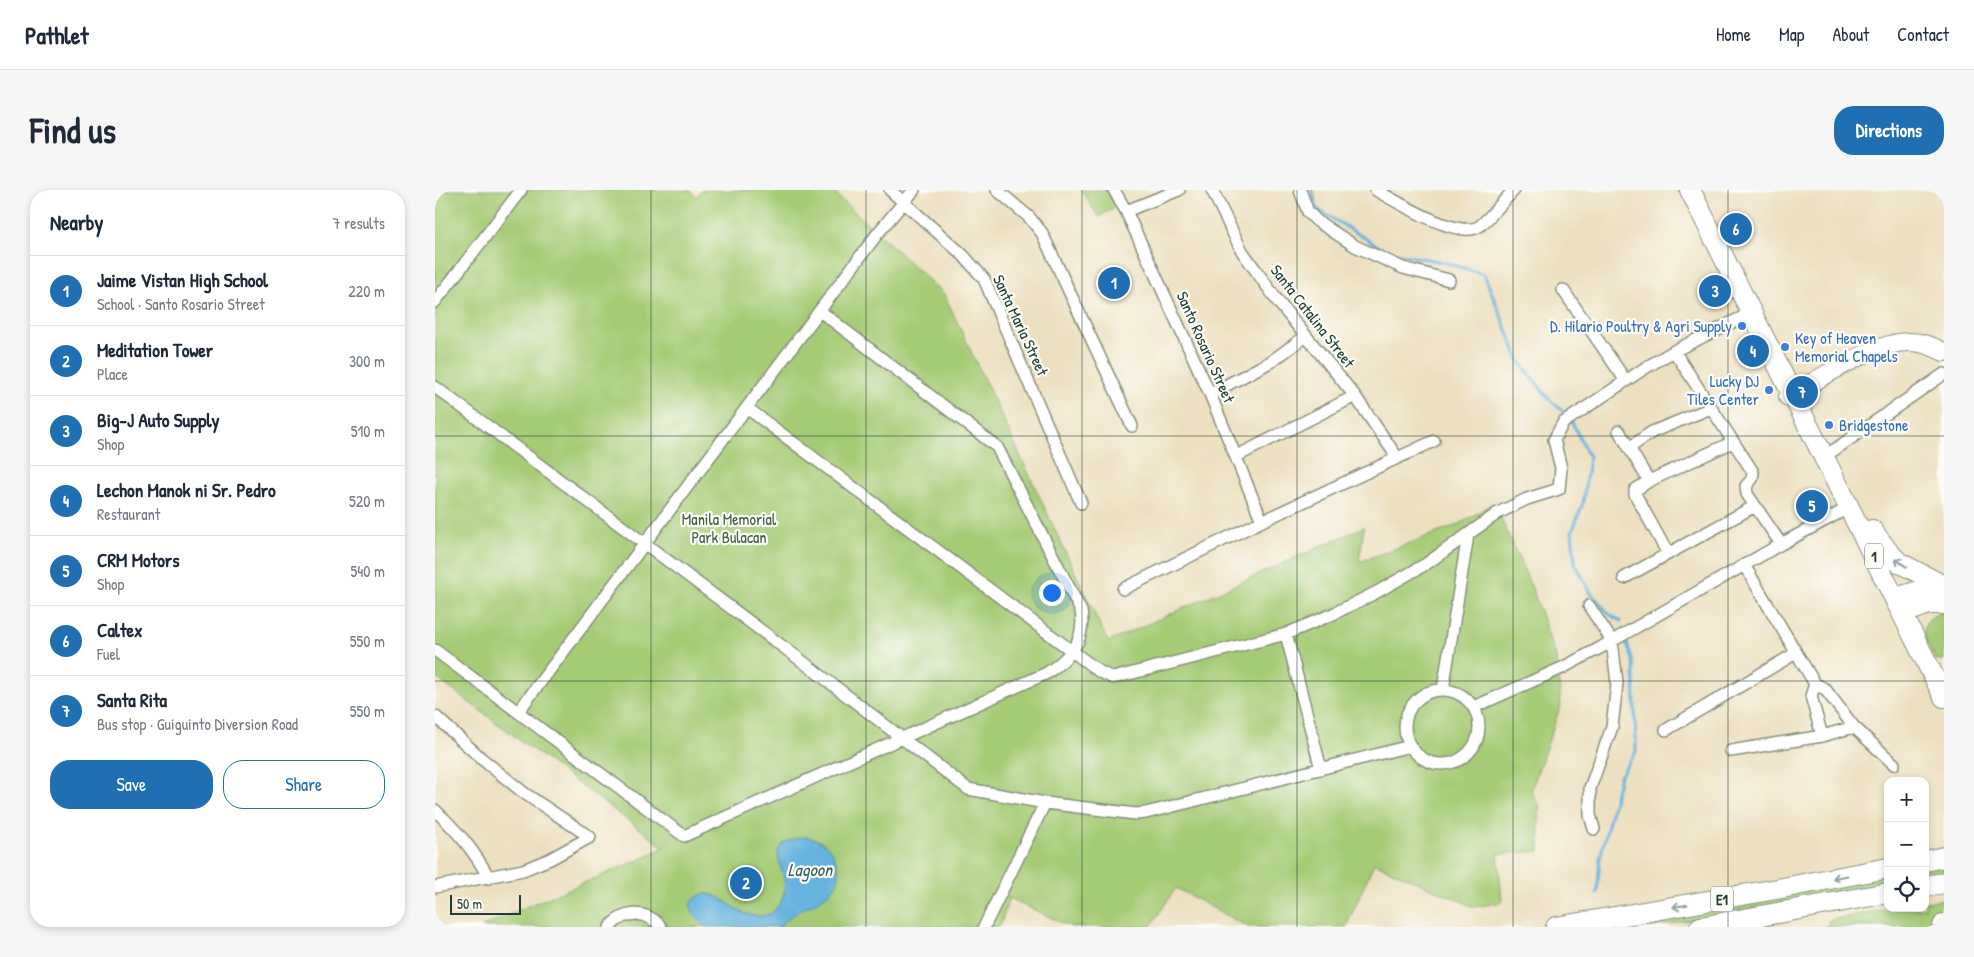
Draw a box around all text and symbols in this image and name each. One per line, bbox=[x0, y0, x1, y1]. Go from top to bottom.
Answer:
text: Pathlet bbox=[25, 19, 88, 51]
text: Home bbox=[1716, 22, 1751, 47]
text: Map bbox=[1779, 22, 1804, 47]
text: About bbox=[1832, 22, 1869, 47]
text: Contact bbox=[1897, 22, 1949, 47]
button: Directions bbox=[1834, 106, 1944, 155]
text: Find us bbox=[30, 107, 116, 154]
text: Nearby bbox=[50, 208, 103, 237]
pin: 6 bbox=[1720, 210, 1752, 248]
text: 7 results bbox=[332, 212, 385, 234]
street label: Santa Catalina Street bbox=[1266, 260, 1361, 373]
pin: 1 bbox=[1098, 264, 1130, 302]
text: Jaime Vistan High School bbox=[97, 267, 268, 293]
street label: Santa Maria Street bbox=[988, 271, 1054, 380]
pin: 3 bbox=[1699, 272, 1731, 310]
text: 1 bbox=[63, 280, 69, 302]
text: 220 m bbox=[348, 280, 385, 302]
street label: Santo Rosario Street bbox=[1172, 288, 1241, 407]
text: School · Santo Rosario Street bbox=[97, 293, 265, 315]
place label: D. Hilario Poultry & Agri Supply bbox=[1550, 315, 1732, 337]
marker: D. Hilario Poultry & Agri Supply bbox=[1736, 320, 1748, 332]
place label: Key of Heaven Memorial Chapels bbox=[1795, 327, 1898, 367]
pin: 4 bbox=[1737, 332, 1769, 370]
text: Meditation Tower bbox=[97, 337, 213, 363]
marker: Key of Heaven Memorial Chapels bbox=[1779, 341, 1791, 353]
text: 2 bbox=[62, 350, 70, 372]
text: 300 m bbox=[349, 350, 385, 372]
text: Place bbox=[97, 363, 128, 385]
place label: Lucky DJ Tiles Center bbox=[1687, 370, 1759, 410]
pin: 7 bbox=[1786, 373, 1818, 411]
marker: Lucky DJ Tiles Center bbox=[1763, 384, 1775, 396]
text: Big-J Auto Supply bbox=[97, 407, 220, 433]
place label: Bridgestone bbox=[1839, 414, 1909, 436]
marker: Bridgestone bbox=[1823, 419, 1835, 431]
text: 3 bbox=[62, 420, 70, 442]
text: 510 m bbox=[351, 420, 385, 442]
text: Shop bbox=[97, 433, 124, 455]
text: Lechon Manok ni Sr. Pedro bbox=[97, 477, 276, 503]
pin: 5 bbox=[1796, 487, 1828, 525]
text: 4 bbox=[63, 490, 69, 512]
text: 520 m bbox=[349, 490, 385, 512]
text: Restaurant bbox=[97, 503, 160, 525]
park label: Manila Memorial Park Bulacan bbox=[682, 508, 777, 548]
road number: 1 bbox=[1865, 544, 1883, 568]
text: CRM Motors bbox=[97, 547, 180, 573]
one-way arrow bbox=[1894, 558, 1908, 568]
text: 5 bbox=[63, 560, 69, 582]
text: 540 m bbox=[351, 560, 385, 582]
text: Shop bbox=[97, 573, 124, 595]
your location bbox=[1039, 580, 1065, 606]
text: Caltex bbox=[97, 617, 143, 643]
text: 6 bbox=[63, 630, 69, 652]
text: 550 m bbox=[350, 630, 385, 652]
text: Fuel bbox=[97, 643, 120, 665]
text: Santa Rita bbox=[97, 687, 167, 713]
text: 7 bbox=[62, 700, 70, 722]
text: 550 m bbox=[350, 700, 385, 722]
text: Bus stop · Guiguinto Diversion Road bbox=[97, 713, 298, 735]
button: Save bbox=[50, 760, 213, 809]
button: Share bbox=[223, 760, 385, 809]
map controls bbox=[1884, 777, 1929, 912]
button: + bbox=[1884, 777, 1929, 822]
button: − bbox=[1884, 822, 1929, 867]
water label: Lagoon bbox=[788, 857, 834, 882]
pin: 2 bbox=[730, 864, 762, 902]
button: locate bbox=[1884, 867, 1929, 912]
one-way arrow bbox=[1832, 873, 1848, 883]
road number: E1 bbox=[1711, 886, 1733, 912]
scale bar bbox=[450, 892, 521, 915]
text: 50 m bbox=[457, 894, 482, 913]
one-way arrow bbox=[1672, 901, 1688, 911]

